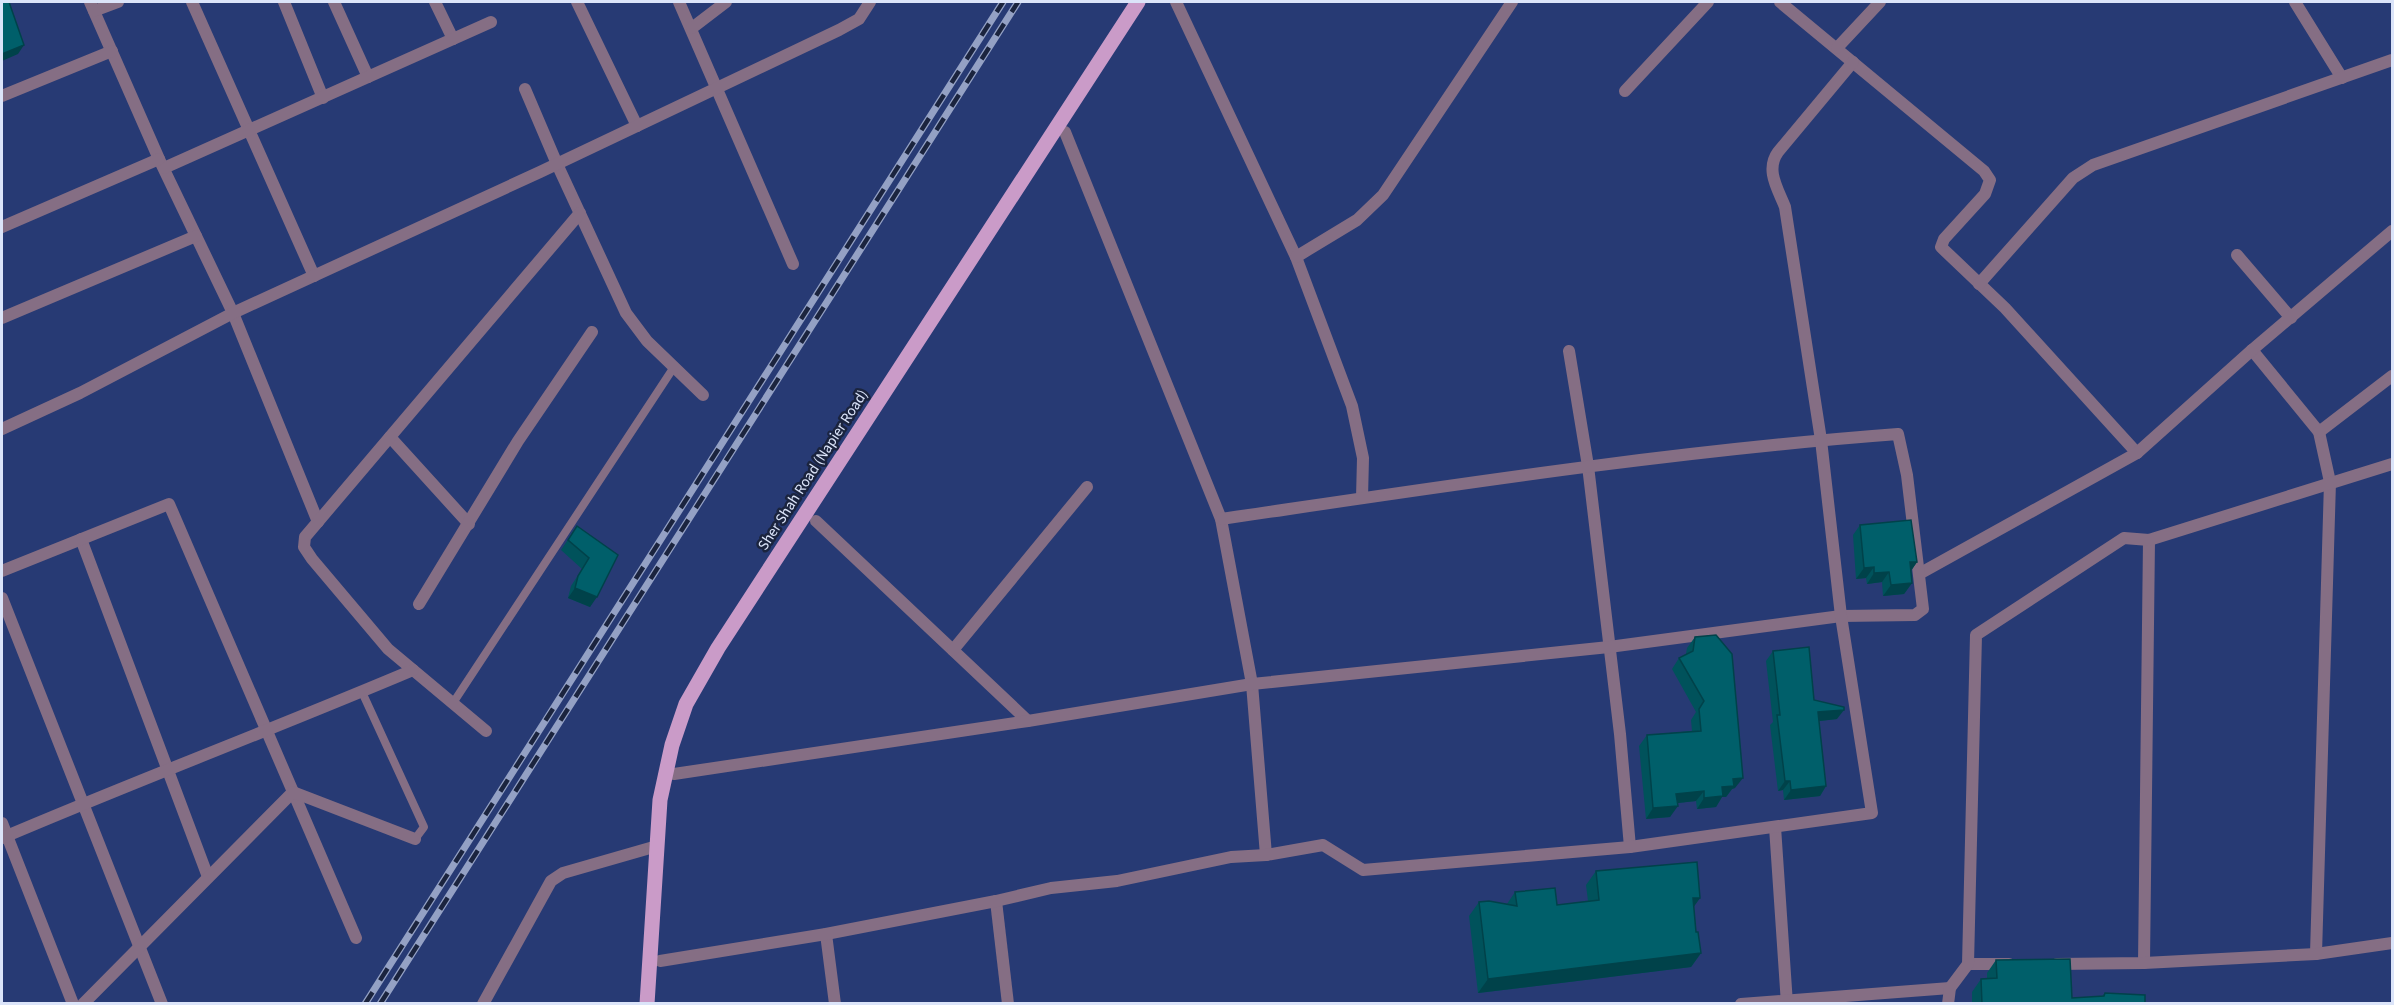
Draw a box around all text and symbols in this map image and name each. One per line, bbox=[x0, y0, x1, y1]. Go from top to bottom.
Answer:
street label: Sher Shah Road (Napier Road) bbox=[753, 385, 873, 555]

